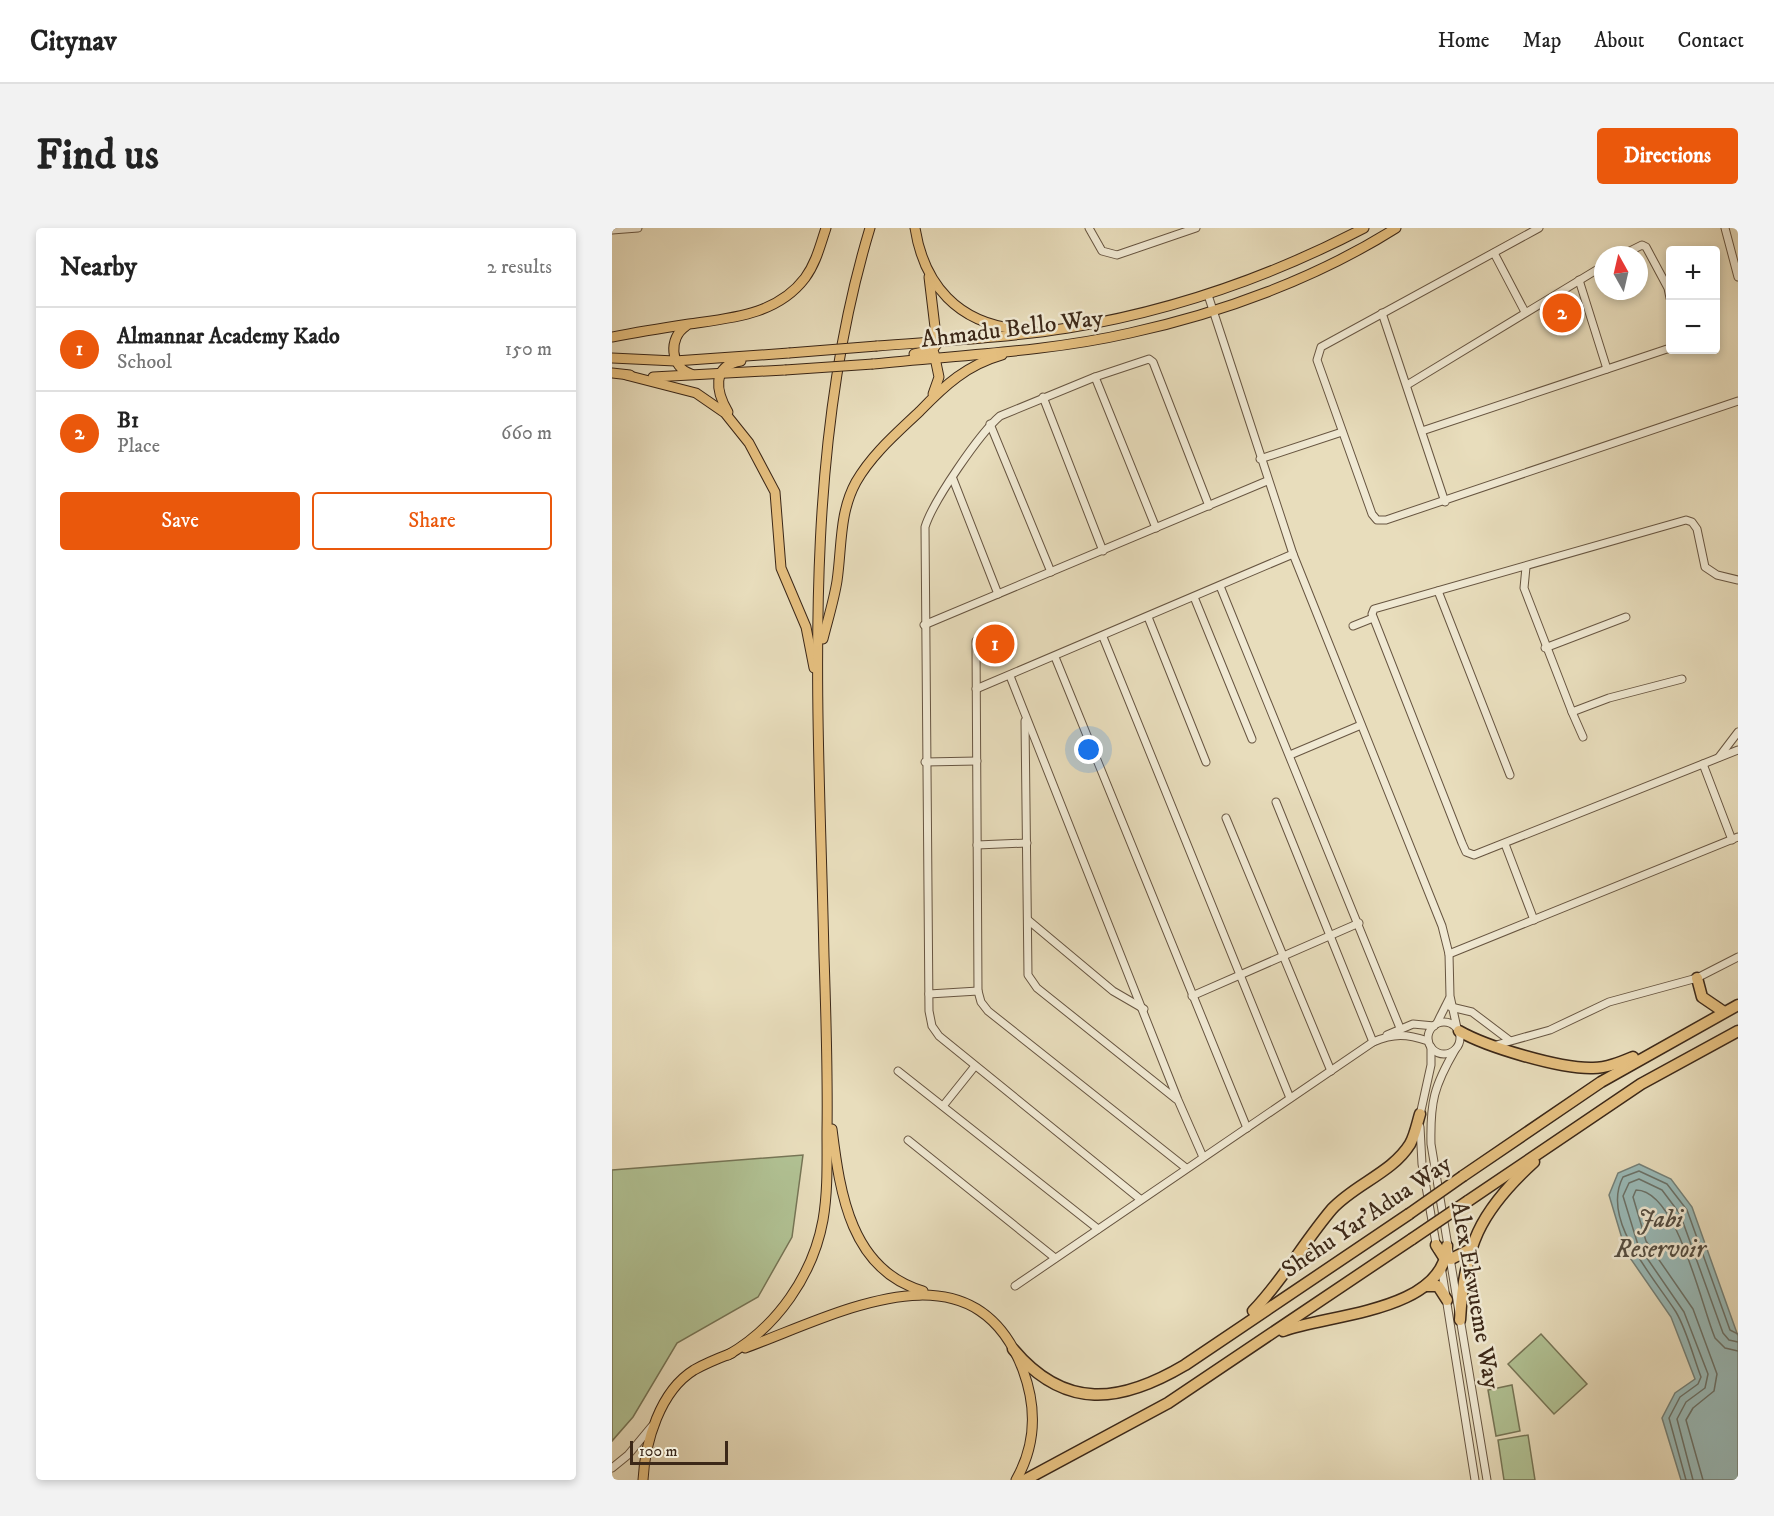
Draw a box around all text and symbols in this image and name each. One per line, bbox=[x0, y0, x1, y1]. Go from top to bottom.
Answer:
text: Citynav bbox=[30, 24, 117, 59]
text: Home bbox=[1438, 28, 1490, 54]
text: Map bbox=[1523, 28, 1561, 54]
text: About bbox=[1594, 28, 1645, 54]
text: Contact bbox=[1678, 28, 1744, 54]
button: Directions bbox=[1597, 128, 1738, 184]
text: Find us bbox=[36, 130, 159, 182]
north arrow bbox=[1594, 246, 1648, 300]
map controls bbox=[1666, 246, 1720, 354]
button: + bbox=[1666, 246, 1720, 300]
text: Nearby bbox=[60, 251, 137, 284]
text: 2 results bbox=[487, 255, 552, 280]
pin: 2 bbox=[1542, 290, 1582, 335]
button: − bbox=[1666, 300, 1720, 354]
street label: Ahmadu Bello Way bbox=[919, 303, 1105, 355]
text: Almannar Academy Kado bbox=[117, 323, 340, 350]
text: 1 bbox=[76, 337, 83, 362]
text: 150 m bbox=[505, 337, 552, 362]
text: School bbox=[117, 350, 172, 375]
text: B1 bbox=[117, 407, 139, 434]
text: 2 bbox=[75, 421, 84, 446]
text: 660 m bbox=[501, 421, 552, 446]
text: Place bbox=[117, 434, 160, 459]
button: Save bbox=[60, 492, 300, 550]
button: Share bbox=[312, 492, 552, 550]
pin: 1 bbox=[976, 622, 1015, 666]
your location bbox=[1074, 735, 1103, 764]
street label: Shehu Yar'Adua Way bbox=[1276, 1149, 1458, 1285]
street label: Alex Ekwueme Way bbox=[1444, 1199, 1506, 1392]
water label: Jabi Reservoir bbox=[1614, 1203, 1707, 1266]
scale bar bbox=[630, 1438, 728, 1466]
text: 100 m bbox=[639, 1441, 678, 1461]

